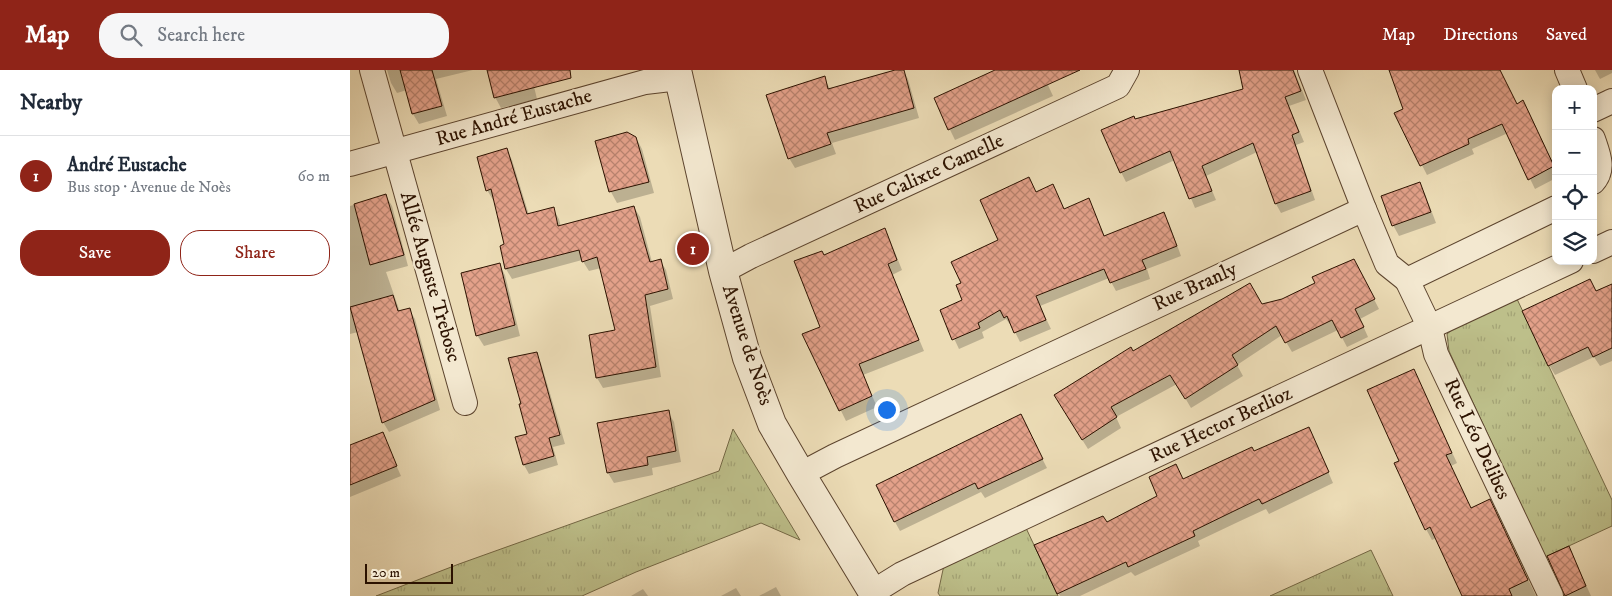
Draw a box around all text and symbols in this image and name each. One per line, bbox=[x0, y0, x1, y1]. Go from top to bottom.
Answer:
search box bbox=[99, 13, 449, 58]
text: Map bbox=[25, 20, 69, 50]
icon: search bbox=[117, 21, 145, 49]
text: Search here bbox=[157, 24, 245, 47]
text: Map bbox=[1382, 24, 1415, 46]
text: Directions bbox=[1443, 24, 1518, 46]
text: Saved bbox=[1546, 24, 1587, 46]
street label: Rue André Eustache bbox=[433, 84, 595, 152]
map controls bbox=[1552, 85, 1597, 265]
button: + bbox=[1552, 85, 1597, 130]
text: Nearby bbox=[20, 90, 82, 116]
street label: Rue Calixte Camelle bbox=[850, 128, 1008, 220]
button: − bbox=[1552, 130, 1597, 175]
text: André Eustache bbox=[67, 154, 187, 177]
text: 1 bbox=[33, 166, 39, 186]
text: 60 m bbox=[298, 166, 330, 186]
button: locate bbox=[1552, 175, 1597, 220]
text: Bus stop · Avenue de Noès bbox=[67, 177, 231, 197]
street label: Allée Auguste Trebosc bbox=[394, 189, 466, 365]
button: layers bbox=[1552, 220, 1597, 265]
button: Save bbox=[20, 230, 170, 276]
button: Share bbox=[180, 230, 330, 276]
pin: 1 bbox=[677, 230, 709, 268]
street label: Rue Branly bbox=[1149, 256, 1241, 317]
street label: Avenue de Noès bbox=[716, 282, 778, 409]
street label: Rue Léo Delibes bbox=[1438, 374, 1516, 504]
street label: Rue Hector Berlioz bbox=[1146, 381, 1297, 469]
your location bbox=[874, 397, 900, 423]
scale bar bbox=[365, 561, 452, 584]
text: 20 m bbox=[372, 564, 400, 582]

